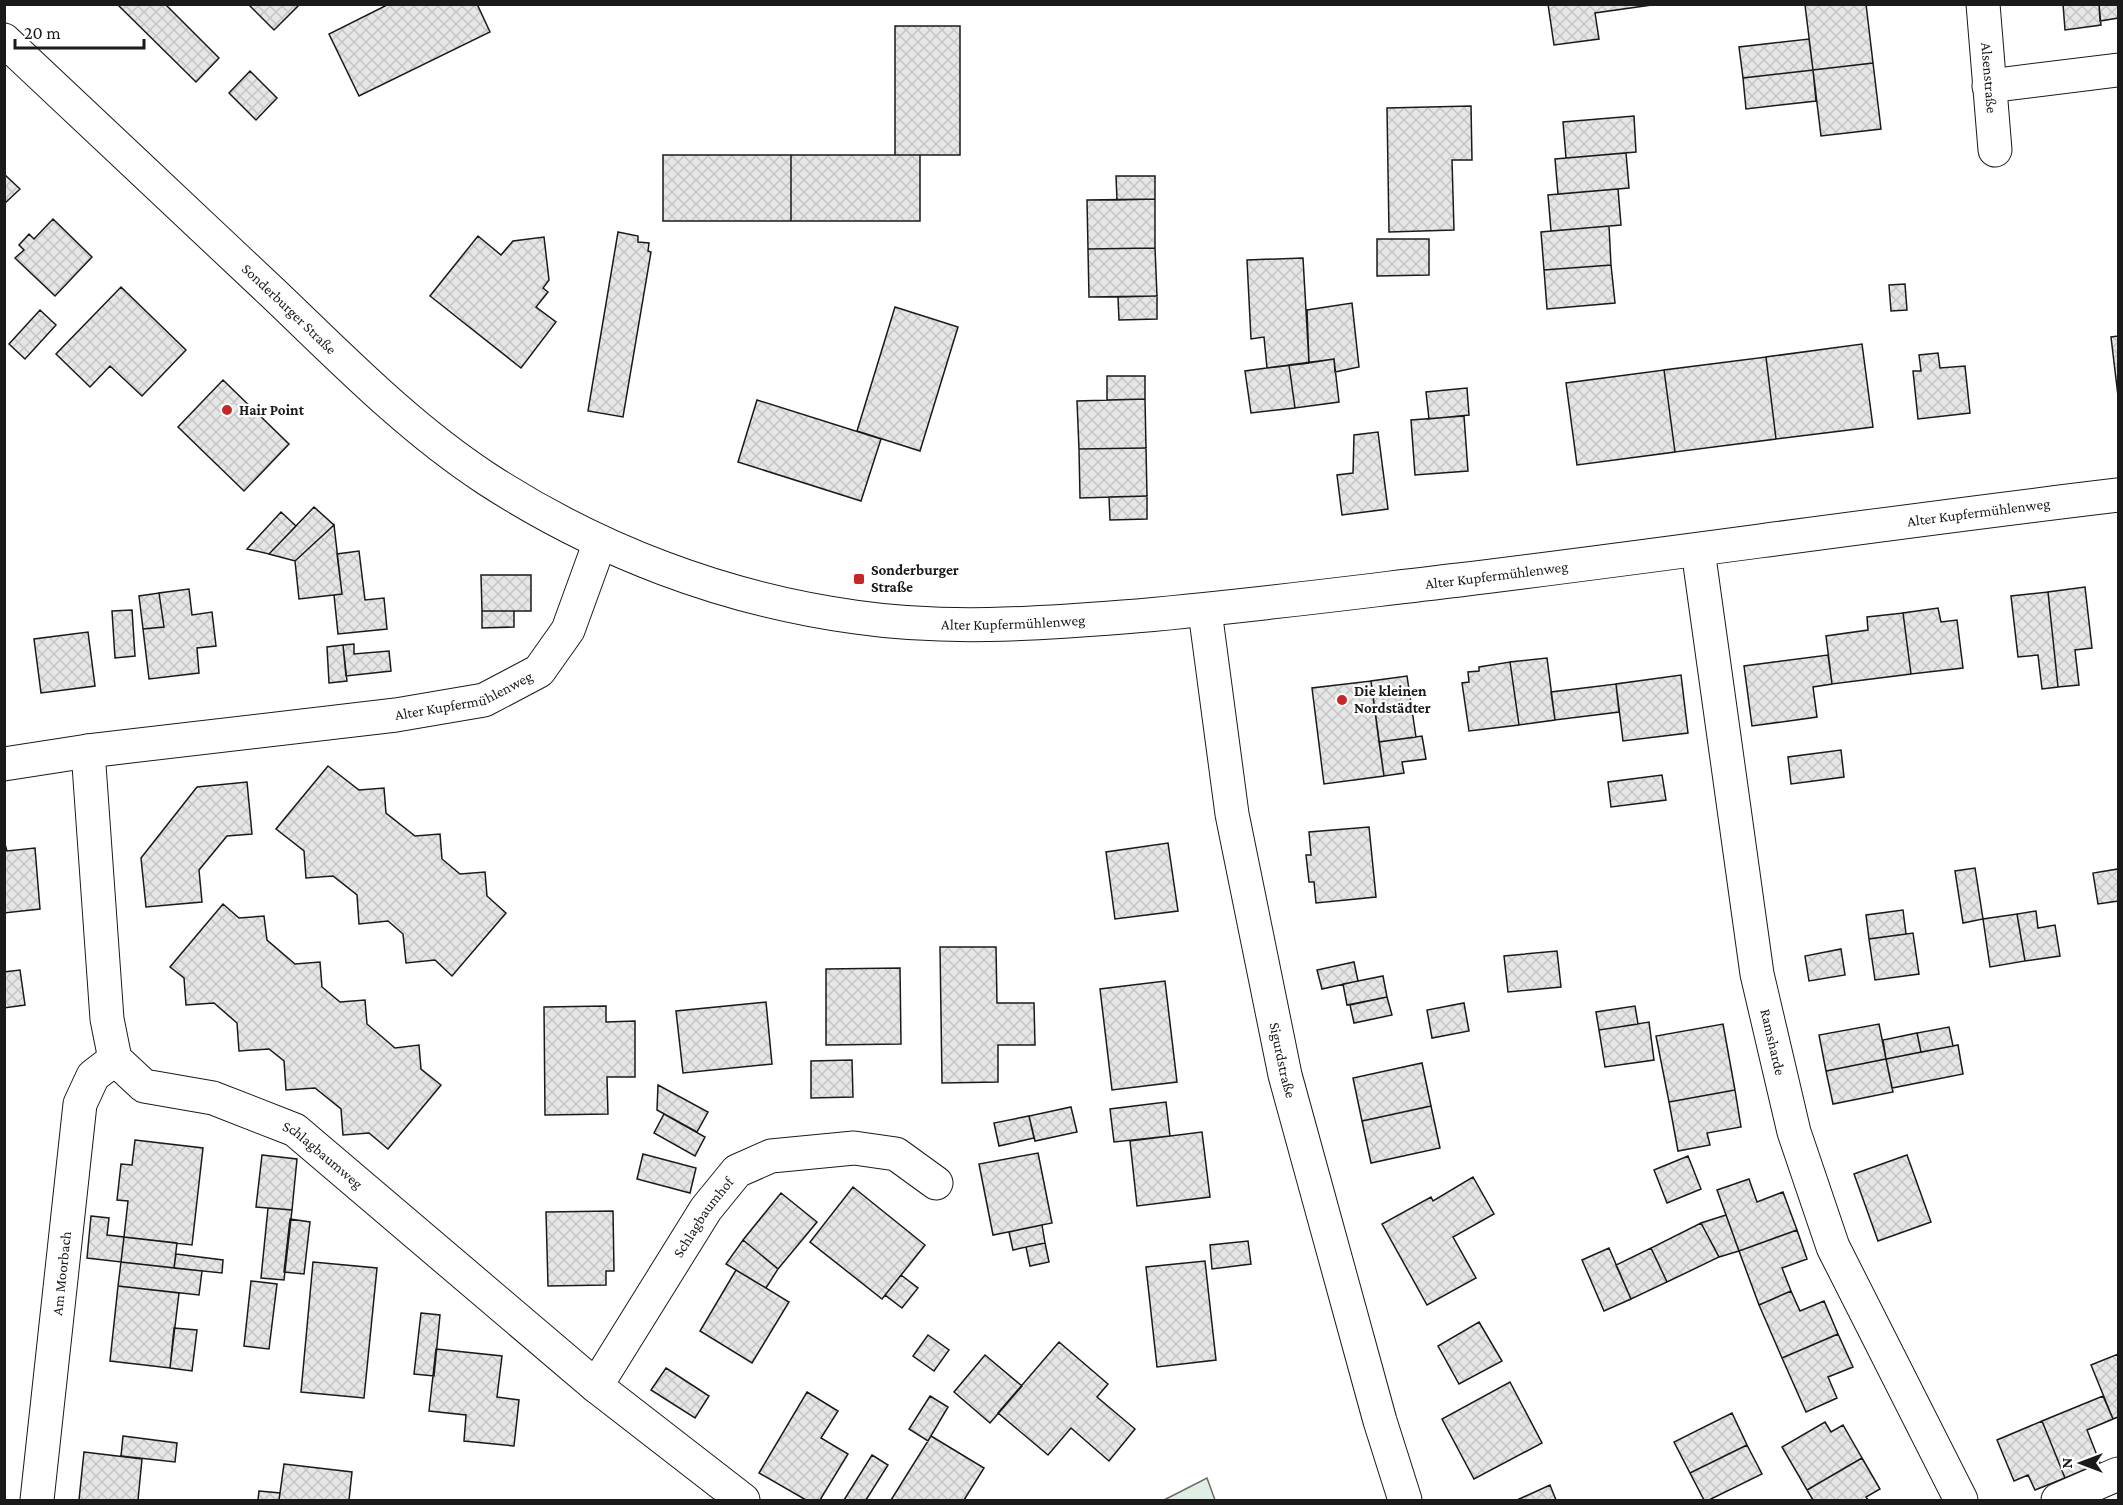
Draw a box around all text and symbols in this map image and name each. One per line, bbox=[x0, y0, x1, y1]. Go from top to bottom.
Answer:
scale bar bbox=[15, 12, 144, 50]
text: 20 m bbox=[24, 23, 61, 43]
street label: Alsenstraße bbox=[1978, 42, 2000, 114]
street label: Sonderburger Straße bbox=[239, 260, 340, 358]
place label: Hair Point bbox=[239, 402, 305, 418]
marker: Hair Point bbox=[220, 403, 234, 417]
street label: Alter Kupfermühlenweg bbox=[1906, 495, 2051, 529]
street label: Alter Kupfermühlenweg bbox=[1424, 558, 1569, 592]
place label: Sonderburger Straße bbox=[871, 562, 959, 595]
marker: Sonderburger Straße bbox=[852, 572, 866, 586]
street label: Alter Kupfermühlenweg bbox=[941, 612, 1086, 633]
street label: Alter Kupfermühlenweg bbox=[394, 668, 536, 723]
place label: Die kleinen Nordstädter bbox=[1354, 683, 1431, 716]
marker: Die kleinen Nordstädter bbox=[1335, 693, 1349, 707]
street label: Ramsharde bbox=[1757, 1007, 1789, 1077]
street label: Sigurdstraße bbox=[1266, 1021, 1299, 1100]
street label: Schlagbaumweg bbox=[280, 1118, 366, 1193]
street label: Schlagbaumhof bbox=[670, 1173, 738, 1260]
street label: Am Moorbach bbox=[49, 1230, 74, 1316]
north arrow bbox=[2051, 1433, 2111, 1493]
text: N bbox=[2058, 1457, 2075, 1468]

